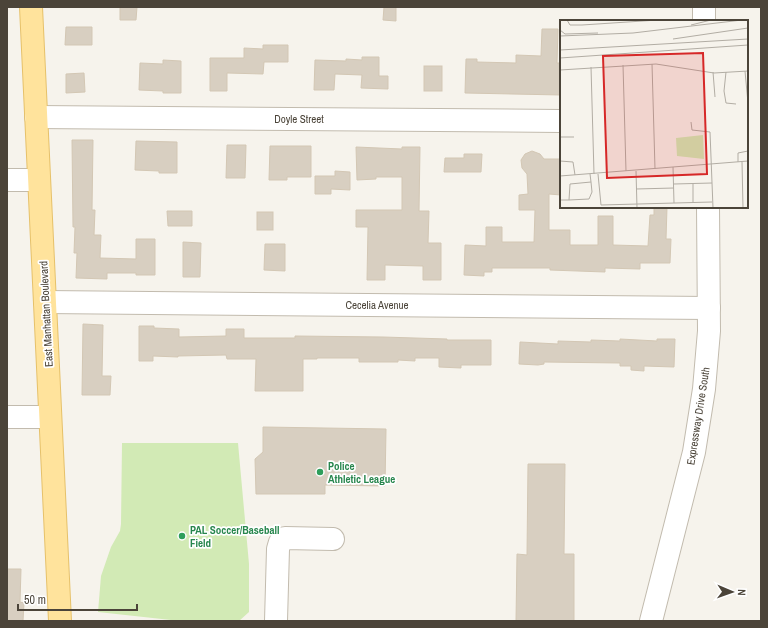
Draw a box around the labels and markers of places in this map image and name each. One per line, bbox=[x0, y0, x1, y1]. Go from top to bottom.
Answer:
place label: Police Athletic League bbox=[328, 459, 395, 486]
marker: Police Athletic League bbox=[315, 467, 325, 477]
place label: PAL Soccer/Baseball Field bbox=[190, 523, 279, 550]
marker: PAL Soccer/Baseball Field bbox=[177, 531, 187, 541]

